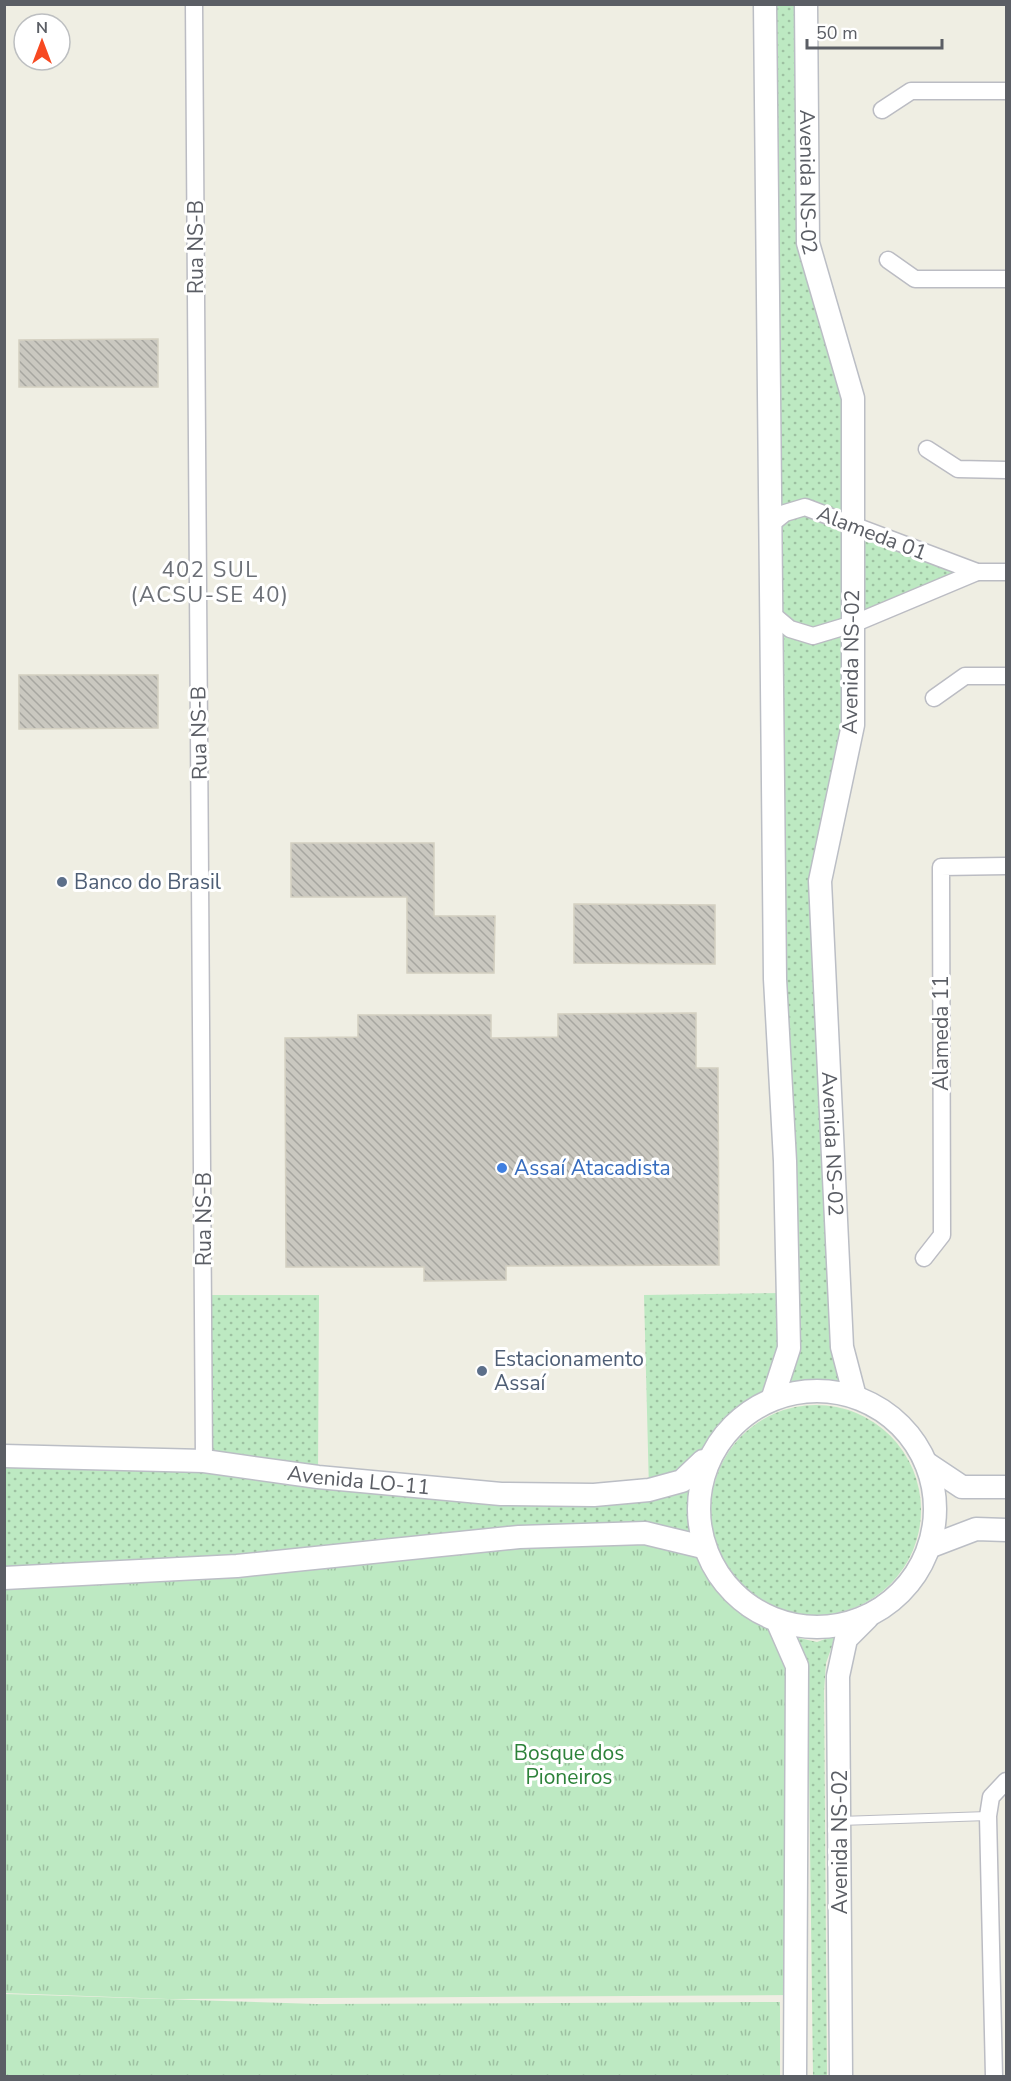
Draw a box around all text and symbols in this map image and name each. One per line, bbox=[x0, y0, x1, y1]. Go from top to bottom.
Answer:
north arrow bbox=[12, 12, 72, 72]
scale bar bbox=[807, 12, 942, 50]
text: N bbox=[36, 17, 48, 39]
text: 50 m bbox=[816, 21, 858, 45]
street label: Avenida NS-02 bbox=[793, 109, 825, 258]
street label: Rua NS-B bbox=[182, 200, 210, 294]
street label: Alameda 01 bbox=[813, 499, 931, 567]
district label: 402 SUL (ACSU-SE 40) bbox=[130, 555, 290, 610]
street label: Avenida NS-02 bbox=[836, 589, 866, 735]
street label: Rua NS-B bbox=[184, 686, 214, 780]
place label: Banco do Brasil bbox=[74, 868, 222, 896]
marker: Banco do Brasil bbox=[55, 875, 69, 889]
street label: Alameda 11 bbox=[927, 975, 955, 1091]
street label: Avenida NS-02 bbox=[815, 1071, 850, 1217]
place label: Assaí Atacadista bbox=[514, 1154, 671, 1182]
marker: Assaí Atacadista bbox=[495, 1161, 509, 1175]
street label: Rua NS-B bbox=[190, 1172, 218, 1266]
place label: Estacionamento Assaí bbox=[494, 1345, 644, 1397]
marker: Estacionamento Assaí bbox=[475, 1364, 489, 1378]
street label: Avenida LO-11 bbox=[286, 1459, 431, 1501]
park label: Bosque dos Pioneiros bbox=[514, 1739, 624, 1791]
street label: Avenida NS-02 bbox=[826, 1770, 854, 1914]

